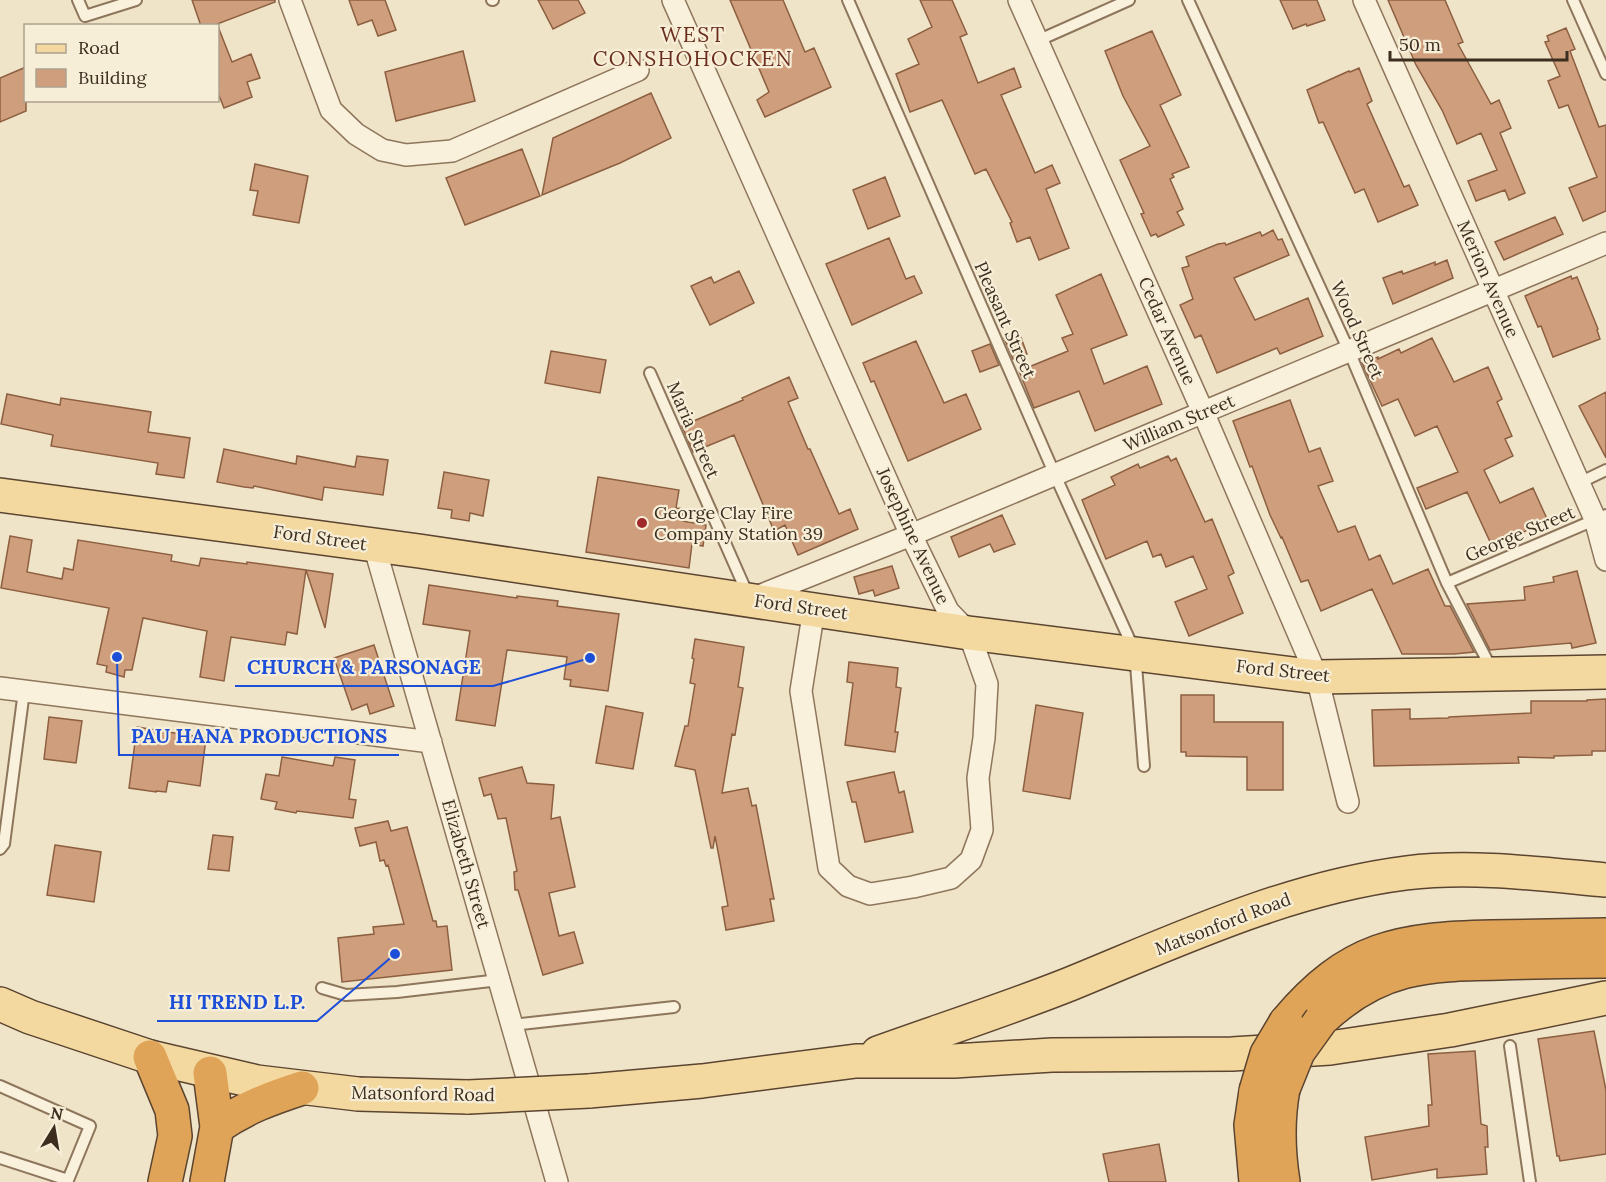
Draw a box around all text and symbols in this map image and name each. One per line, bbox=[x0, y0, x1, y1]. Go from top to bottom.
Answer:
district label: WEST CONSHOHOCKEN bbox=[593, 21, 793, 72]
legend bbox=[24, 24, 219, 102]
scale bar bbox=[1390, 24, 1567, 62]
text: 50 m bbox=[1399, 33, 1441, 56]
text: Road bbox=[78, 36, 120, 59]
text: Building bbox=[78, 66, 148, 89]
street label: Merion Avenue bbox=[1452, 216, 1525, 341]
street label: Pleasant Street bbox=[969, 258, 1042, 382]
street label: Cedar Avenue bbox=[1133, 273, 1202, 389]
street label: Wood Street bbox=[1326, 277, 1389, 382]
street label: Maria Street bbox=[662, 378, 725, 482]
street label: William Street bbox=[1120, 389, 1238, 456]
street label: Josephine Avenue bbox=[871, 463, 955, 608]
street label: George Street bbox=[1461, 500, 1578, 567]
place label: George Clay Fire Company Station 39 bbox=[654, 501, 823, 545]
marker: George Clay Fire Company Station 39 bbox=[635, 516, 649, 530]
street label: Ford Street bbox=[272, 520, 368, 555]
street label: Ford Street bbox=[753, 589, 849, 624]
callout: CHURCH & PARSONAGE bbox=[235, 648, 493, 686]
text: CHURCH & PARSONAGE bbox=[247, 654, 481, 679]
street label: Ford Street bbox=[1235, 654, 1331, 687]
callout: PAU HANA PRODUCTIONS bbox=[119, 717, 399, 755]
text: PAU HANA PRODUCTIONS bbox=[131, 723, 387, 748]
street label: Elizabeth Street bbox=[437, 797, 496, 931]
street label: Matsonford Road bbox=[1152, 887, 1294, 960]
callout: HI TREND L.P. bbox=[157, 983, 317, 1021]
text: HI TREND L.P. bbox=[169, 989, 305, 1014]
street label: Matsonford Road bbox=[351, 1081, 495, 1106]
north arrow bbox=[24, 1098, 84, 1158]
text: N bbox=[49, 1102, 65, 1124]

